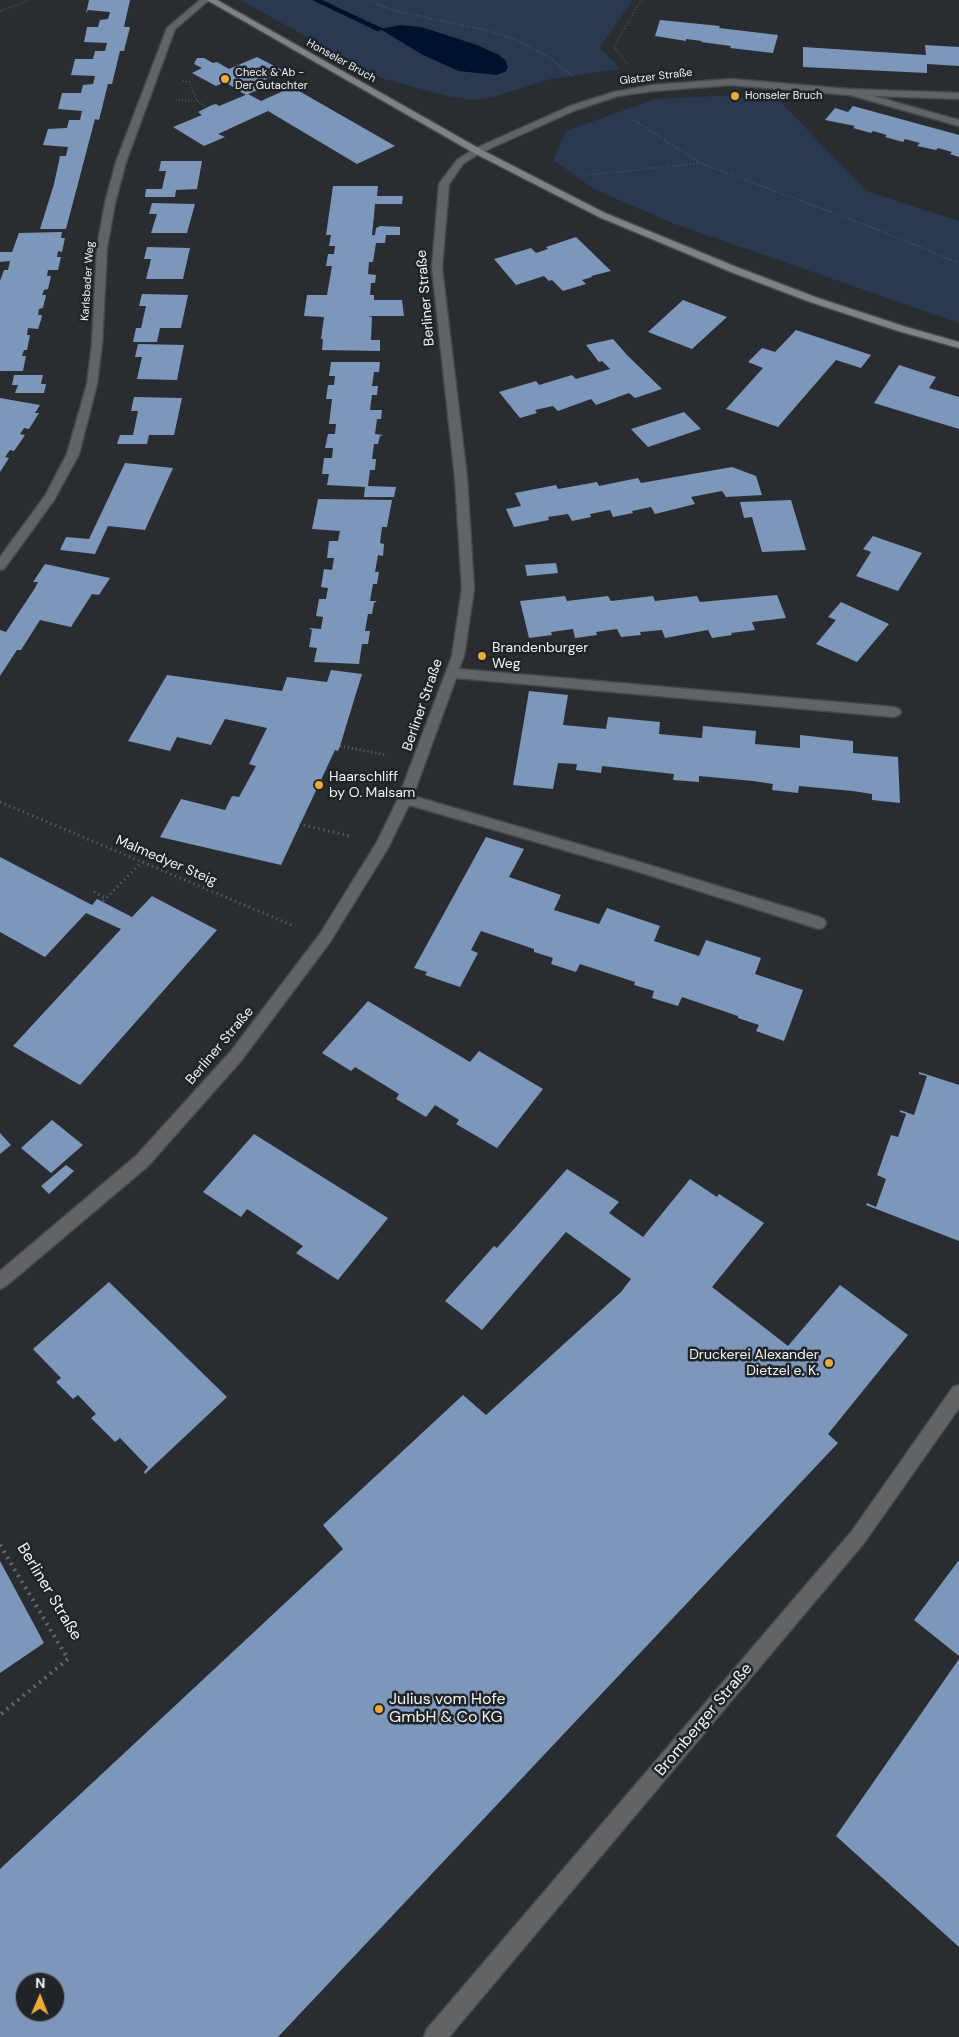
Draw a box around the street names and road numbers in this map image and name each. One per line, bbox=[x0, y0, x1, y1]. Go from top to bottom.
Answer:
street label: Honseler Bruch bbox=[304, 36, 378, 86]
street label: Glatzer Straße bbox=[619, 66, 693, 88]
street label: Karlsbader Weg bbox=[79, 241, 97, 321]
street label: Berliner Straße bbox=[413, 249, 439, 347]
street label: Berliner Straße bbox=[399, 657, 447, 753]
street label: Malmedyer Steig bbox=[113, 832, 219, 890]
street label: Berliner Straße bbox=[183, 1004, 257, 1088]
street label: Berliner Straße bbox=[12, 1540, 86, 1644]
street label: Bromberger Straße bbox=[651, 1660, 757, 1780]

